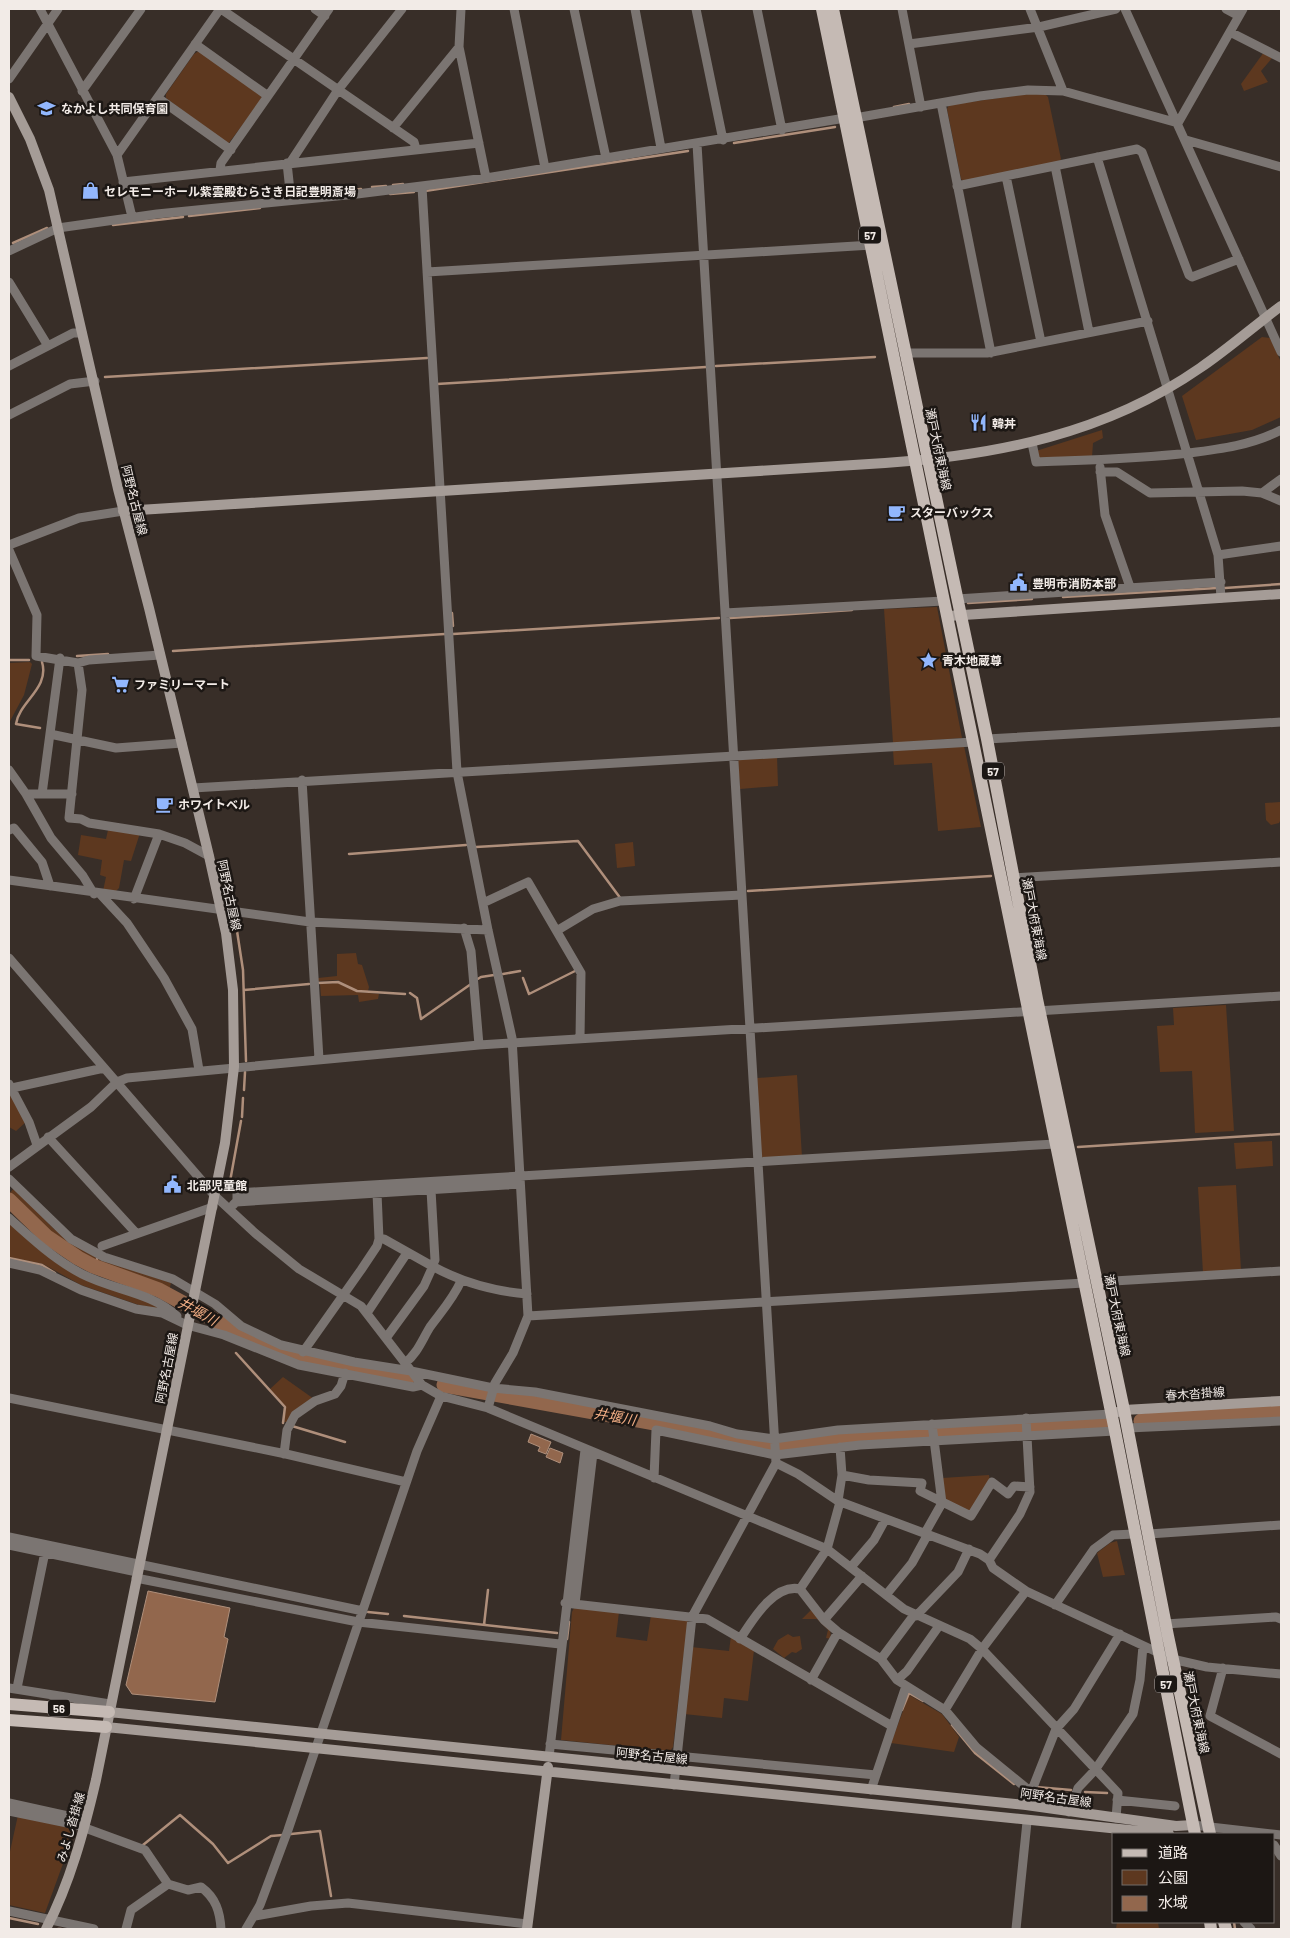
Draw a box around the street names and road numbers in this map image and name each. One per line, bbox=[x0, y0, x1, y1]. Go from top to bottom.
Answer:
road number: 57 bbox=[859, 226, 881, 244]
street label: 瀬戸大府東海線 bbox=[923, 406, 955, 492]
street label: 阿野名古屋線 bbox=[119, 463, 151, 537]
road number: 57 bbox=[982, 762, 1004, 779]
street label: 阿野名古屋線 bbox=[216, 858, 244, 932]
street label: 瀬戸大府東海線 bbox=[1020, 876, 1050, 962]
street label: 瀬戸大府東海線 bbox=[1102, 1272, 1134, 1358]
street label: 阿野名古屋線 bbox=[152, 1331, 180, 1405]
street label: 春木沓掛線 bbox=[1165, 1384, 1225, 1402]
street label: 瀬戸大府東海線 bbox=[1181, 1669, 1213, 1755]
road number: 57 bbox=[1155, 1676, 1177, 1692]
road number: 56 bbox=[48, 1700, 70, 1716]
street label: 阿野名古屋線 bbox=[615, 1744, 689, 1766]
street label: 阿野名古屋線 bbox=[1019, 1785, 1093, 1809]
street label: みよし沓掛線 bbox=[53, 1790, 87, 1864]

